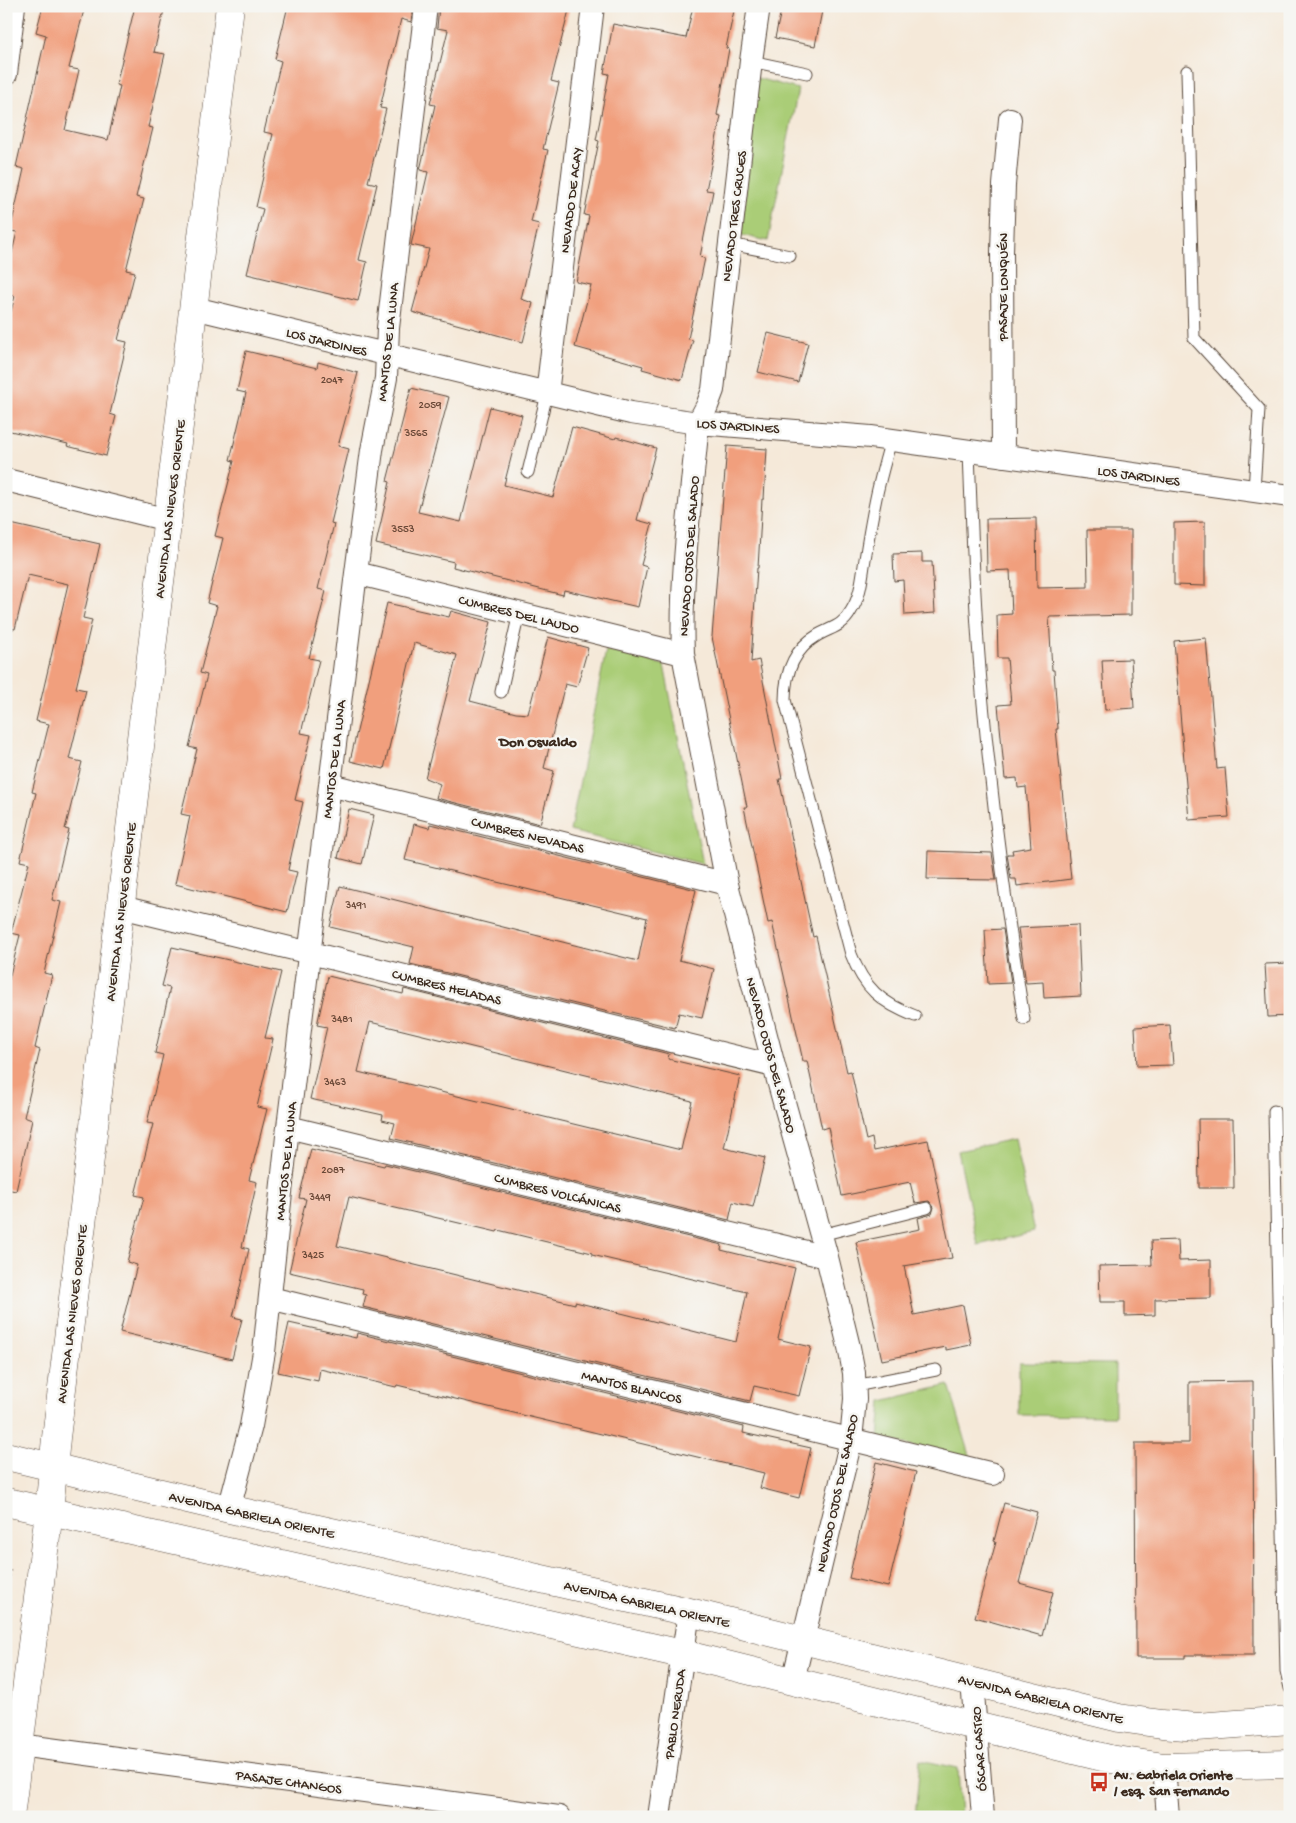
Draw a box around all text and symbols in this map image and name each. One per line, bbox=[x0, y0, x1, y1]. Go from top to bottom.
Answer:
street label: NEVADO DE ACAY bbox=[558, 146, 587, 254]
street label: NEVADO TRES CRUCES bbox=[719, 149, 752, 283]
street label: PASAJE LONQUÉN bbox=[996, 233, 1013, 342]
street label: MANTOS DE LA LUNA bbox=[375, 281, 404, 402]
street label: LOS JARDINES bbox=[284, 325, 369, 362]
house number: 2047 bbox=[321, 375, 344, 387]
house number: 2059 bbox=[419, 400, 442, 412]
street label: LOS JARDINES bbox=[696, 416, 780, 439]
street label: AVENIDA LAS NIEVES ORIENTE bbox=[152, 418, 191, 600]
house number: 3565 bbox=[404, 428, 428, 440]
street label: LOS JARDINES bbox=[1096, 463, 1182, 492]
street label: NEVADO OJOS DEL SALADO bbox=[676, 475, 705, 637]
house number: 3553 bbox=[391, 524, 415, 536]
street label: CUMBRES DEL LAUDO bbox=[456, 592, 581, 639]
street label: MANTOS DE LA LUNA bbox=[320, 698, 351, 820]
district label: Don Osvaldo bbox=[497, 734, 577, 752]
street label: CUMBRES NEVADAS bbox=[469, 814, 586, 859]
street label: AVENIDA LAS NIEVES ORIENTE bbox=[103, 821, 142, 1003]
house number: 3491 bbox=[345, 900, 366, 912]
street label: CUMBRES HELADAS bbox=[390, 967, 503, 1010]
street label: NEVADO OJOS DEL SALADO bbox=[741, 976, 799, 1136]
house number: 3481 bbox=[330, 1014, 353, 1026]
house number: 3463 bbox=[323, 1077, 346, 1089]
street label: MANTOS DE LA LUNA bbox=[273, 1100, 302, 1221]
house number: 2087 bbox=[321, 1165, 345, 1177]
street label: CUMBRES VOLCÁNICAS bbox=[492, 1170, 623, 1219]
house number: 3449 bbox=[308, 1192, 331, 1204]
street label: AVENIDA LAS NIEVES ORIENTE bbox=[54, 1223, 93, 1405]
house number: 3425 bbox=[301, 1250, 324, 1262]
street label: MANTOS BLANCOS bbox=[579, 1368, 684, 1409]
street label: NEVADO OJOS DEL SALADO bbox=[813, 1413, 864, 1574]
street label: AVENIDA GABRIELA ORIENTE bbox=[167, 1489, 337, 1544]
street label: AVENIDA GABRIELA ORIENTE bbox=[562, 1578, 732, 1633]
street label: PABLO NERUDA bbox=[662, 1668, 691, 1761]
street label: AVENIDA GABRIELA ORIENTE bbox=[956, 1672, 1126, 1729]
street label: ÓSCAR CASTRO bbox=[969, 1705, 992, 1792]
street label: PASAJE CHANGOS bbox=[234, 1767, 343, 1799]
place label: Av. Gabriela Oriente / esq. San Fernando bbox=[1113, 1768, 1234, 1801]
bus stop icon: Av. Gabriela Oriente / esq. San Fernando bbox=[1088, 1771, 1110, 1793]

